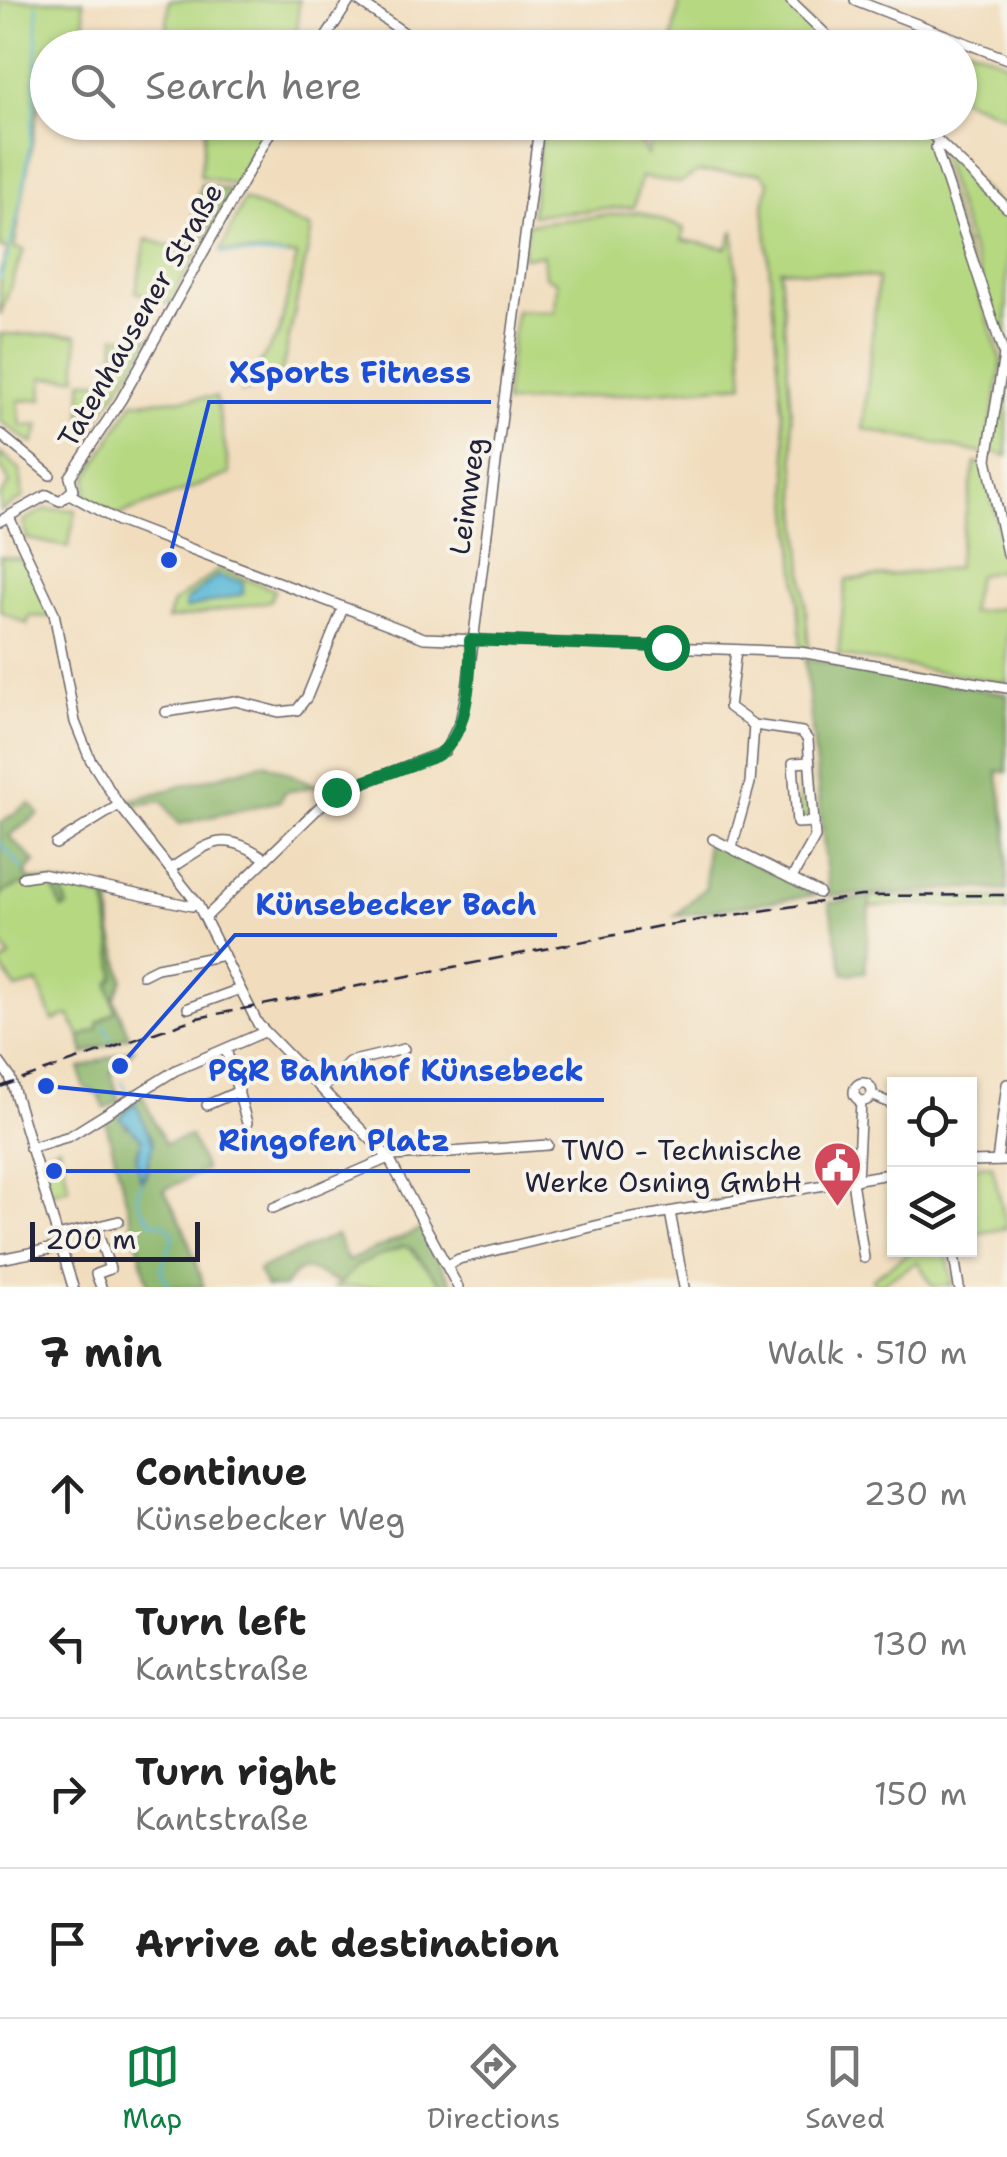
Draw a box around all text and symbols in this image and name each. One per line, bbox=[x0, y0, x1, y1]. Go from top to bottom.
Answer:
search box bbox=[30, 30, 977, 140]
icon: search bbox=[65, 58, 120, 113]
text: Search here bbox=[145, 60, 362, 111]
street label: Tatenhausener Straße bbox=[49, 176, 231, 454]
callout: XSports Fitness bbox=[209, 342, 491, 402]
text: XSports Fitness bbox=[229, 352, 471, 393]
street label: Leimweg bbox=[440, 435, 494, 557]
route start bbox=[644, 625, 690, 671]
route end bbox=[314, 770, 360, 816]
callout: Künsebecker Bach bbox=[235, 875, 557, 935]
text: Künsebecker Bach bbox=[255, 884, 537, 925]
callout: P&R Bahnhof Künsebeck bbox=[188, 1040, 604, 1100]
text: P&R Bahnhof Künsebeck bbox=[208, 1050, 584, 1091]
map controls bbox=[887, 1077, 977, 1257]
button: locate bbox=[887, 1077, 977, 1167]
callout: Ringofen Platz bbox=[198, 1111, 470, 1171]
text: Ringofen Platz bbox=[218, 1120, 450, 1161]
place label: TWO - Technische Werke Osning GmbH bbox=[525, 1131, 802, 1201]
public building icon: TWO - Technische Werke Osning GmbH bbox=[811, 1140, 863, 1208]
button: layers bbox=[887, 1167, 977, 1257]
scale bar bbox=[30, 1217, 200, 1262]
text: 200 m bbox=[45, 1220, 136, 1258]
text: 7 min bbox=[40, 1324, 162, 1380]
text: Walk · 510 m bbox=[767, 1331, 967, 1374]
text: Continue bbox=[135, 1446, 307, 1497]
icon: ahead bbox=[40, 1466, 95, 1521]
text: 230 m bbox=[864, 1472, 967, 1515]
text: Künsebecker Weg bbox=[135, 1497, 405, 1540]
text: Turn left bbox=[135, 1596, 307, 1647]
icon: left bbox=[40, 1616, 95, 1671]
text: 130 m bbox=[872, 1622, 967, 1665]
text: Kantstraße bbox=[135, 1647, 309, 1690]
text: Turn right bbox=[135, 1746, 337, 1797]
icon: right bbox=[40, 1766, 95, 1821]
text: 150 m bbox=[874, 1772, 967, 1815]
text: Kantstraße bbox=[135, 1797, 309, 1840]
icon: arrive bbox=[40, 1916, 95, 1971]
text: Arrive at destination bbox=[135, 1918, 559, 1969]
tab: Map bbox=[122, 2039, 182, 2137]
tab: Directions bbox=[427, 2039, 560, 2137]
tab: Saved bbox=[805, 2039, 885, 2137]

